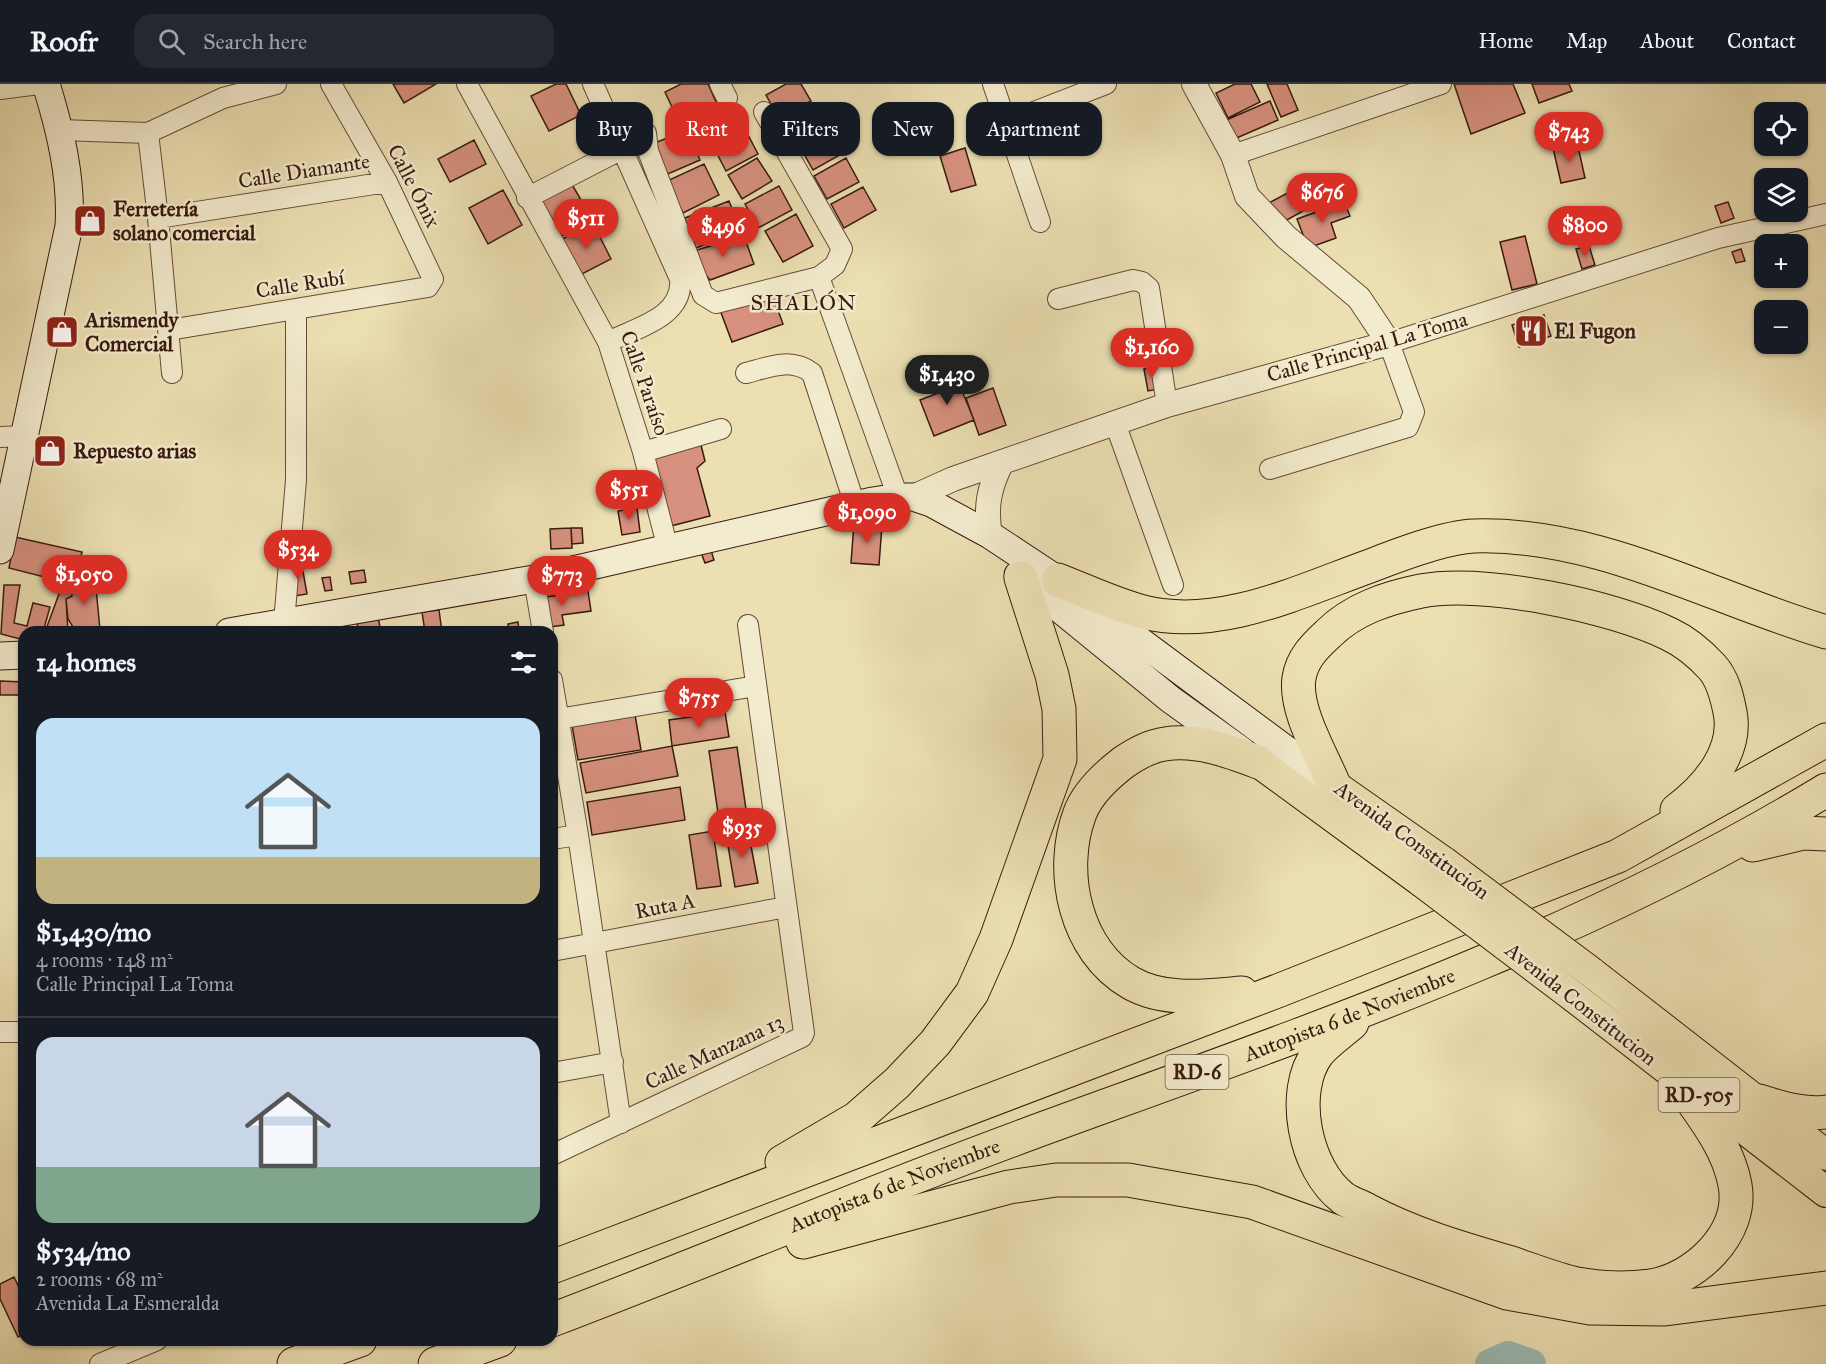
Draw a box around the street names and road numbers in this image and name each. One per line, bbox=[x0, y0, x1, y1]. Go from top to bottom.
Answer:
street label: Calle Ónix bbox=[382, 139, 447, 233]
street label: Calle Diamante bbox=[236, 148, 372, 194]
street label: Calle Rubí bbox=[254, 264, 347, 304]
street label: Calle Principal La Toma bbox=[1264, 306, 1470, 388]
street label: Calle Paraíso bbox=[615, 327, 675, 439]
street label: Avenida Constitución bbox=[1329, 774, 1495, 905]
street label: Ruta A bbox=[633, 887, 697, 925]
street label: Avenida Constitucion bbox=[1499, 936, 1662, 1071]
street label: Autopista 6 de Noviembre bbox=[1240, 962, 1459, 1068]
street label: Calle Manzana 13 bbox=[641, 1009, 787, 1095]
road number: RD-6 bbox=[1166, 1055, 1228, 1089]
road number: RD-505 bbox=[1658, 1078, 1740, 1112]
street label: Autopista 6 de Noviembre bbox=[784, 1133, 1004, 1239]

